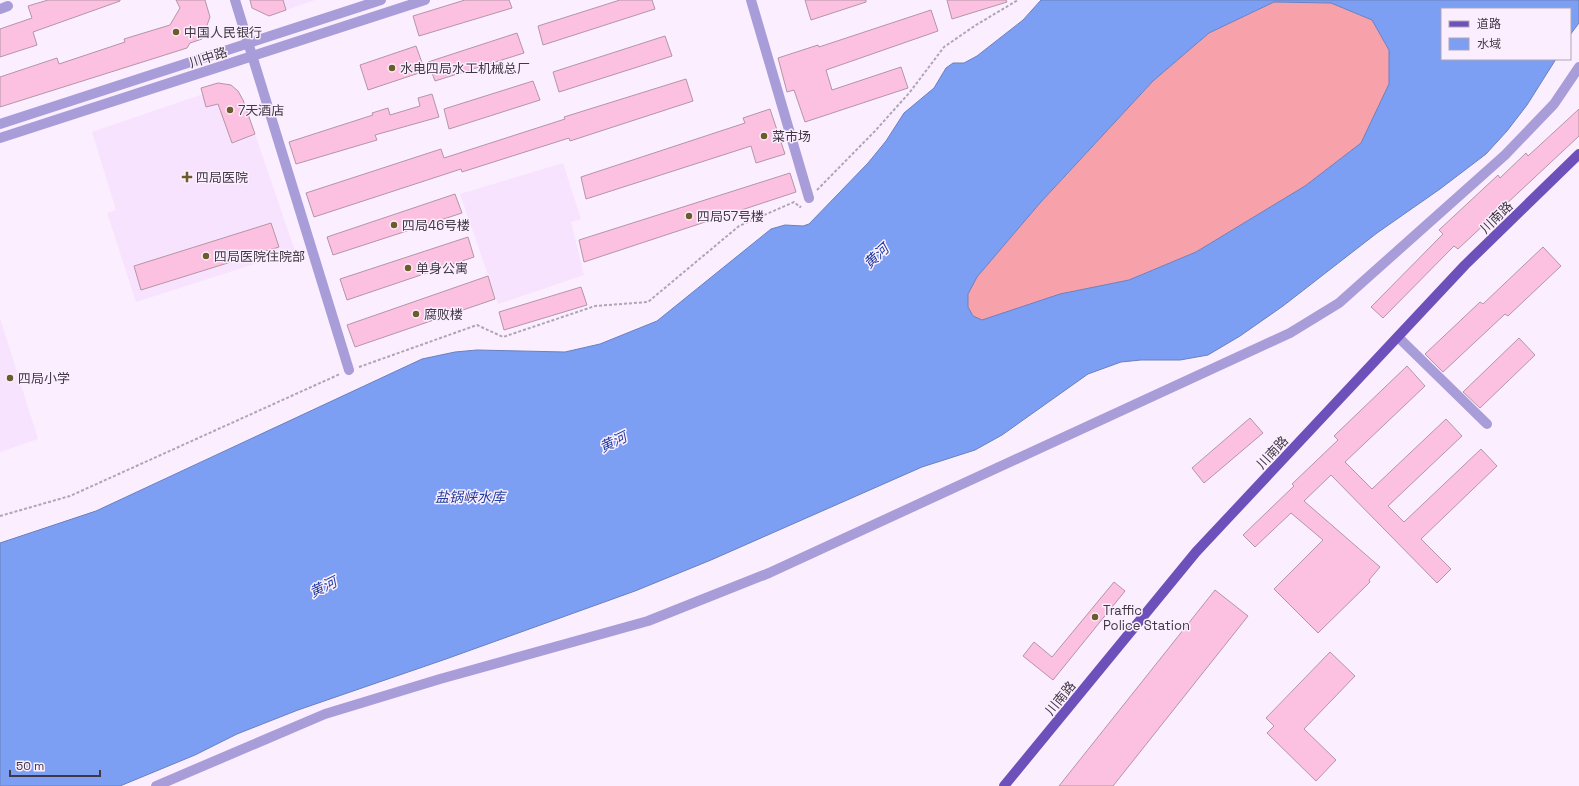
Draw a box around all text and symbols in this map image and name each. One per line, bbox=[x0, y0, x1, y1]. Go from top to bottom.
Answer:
legend bbox=[1441, 8, 1571, 60]
text: 道路 bbox=[1477, 16, 1501, 32]
place label: 中国人民银行 bbox=[184, 24, 262, 41]
marker: 中国人民银行 bbox=[171, 27, 181, 37]
text: 水域 bbox=[1477, 36, 1501, 52]
street label: 川中路 bbox=[187, 43, 229, 72]
place label: 水电四局水工机械总厂 bbox=[400, 60, 530, 77]
marker: 水电四局水工机械总厂 bbox=[387, 63, 397, 73]
place label: 7天酒店 bbox=[238, 102, 284, 119]
marker: 7天酒店 bbox=[225, 105, 235, 115]
place label: 菜市场 bbox=[772, 128, 811, 145]
marker: 菜市场 bbox=[759, 131, 769, 141]
place label: 四局医院 bbox=[196, 169, 248, 186]
marker: 四局医院 bbox=[181, 171, 193, 183]
street label: 川南路 bbox=[1476, 198, 1516, 237]
place label: 四局57号楼 bbox=[697, 208, 764, 225]
marker: 四局57号楼 bbox=[684, 211, 694, 221]
place label: 四局46号楼 bbox=[402, 217, 470, 234]
marker: 四局46号楼 bbox=[389, 220, 399, 230]
water label: 黄河 bbox=[860, 238, 895, 272]
place label: 四局医院住院部 bbox=[214, 248, 305, 265]
marker: 四局医院住院部 bbox=[201, 251, 211, 261]
place label: 单身公寓 bbox=[416, 260, 468, 277]
marker: 单身公寓 bbox=[403, 263, 413, 273]
place label: 腐败楼 bbox=[424, 306, 463, 323]
marker: 腐败楼 bbox=[411, 309, 421, 319]
place label: 四局小学 bbox=[18, 370, 70, 387]
marker: 四局小学 bbox=[5, 373, 15, 383]
water label: 黄河 bbox=[596, 426, 632, 456]
street label: 川南路 bbox=[1253, 432, 1292, 472]
water label: 盐锅峡水库 bbox=[435, 488, 507, 506]
water label: 黄河 bbox=[306, 571, 342, 601]
place label: Traffic Police Station bbox=[1103, 602, 1190, 634]
marker: Traffic Police Station bbox=[1090, 612, 1100, 622]
street label: 川南路 bbox=[1042, 678, 1079, 719]
scale bar bbox=[10, 752, 100, 778]
text: 50 m bbox=[16, 758, 44, 774]

